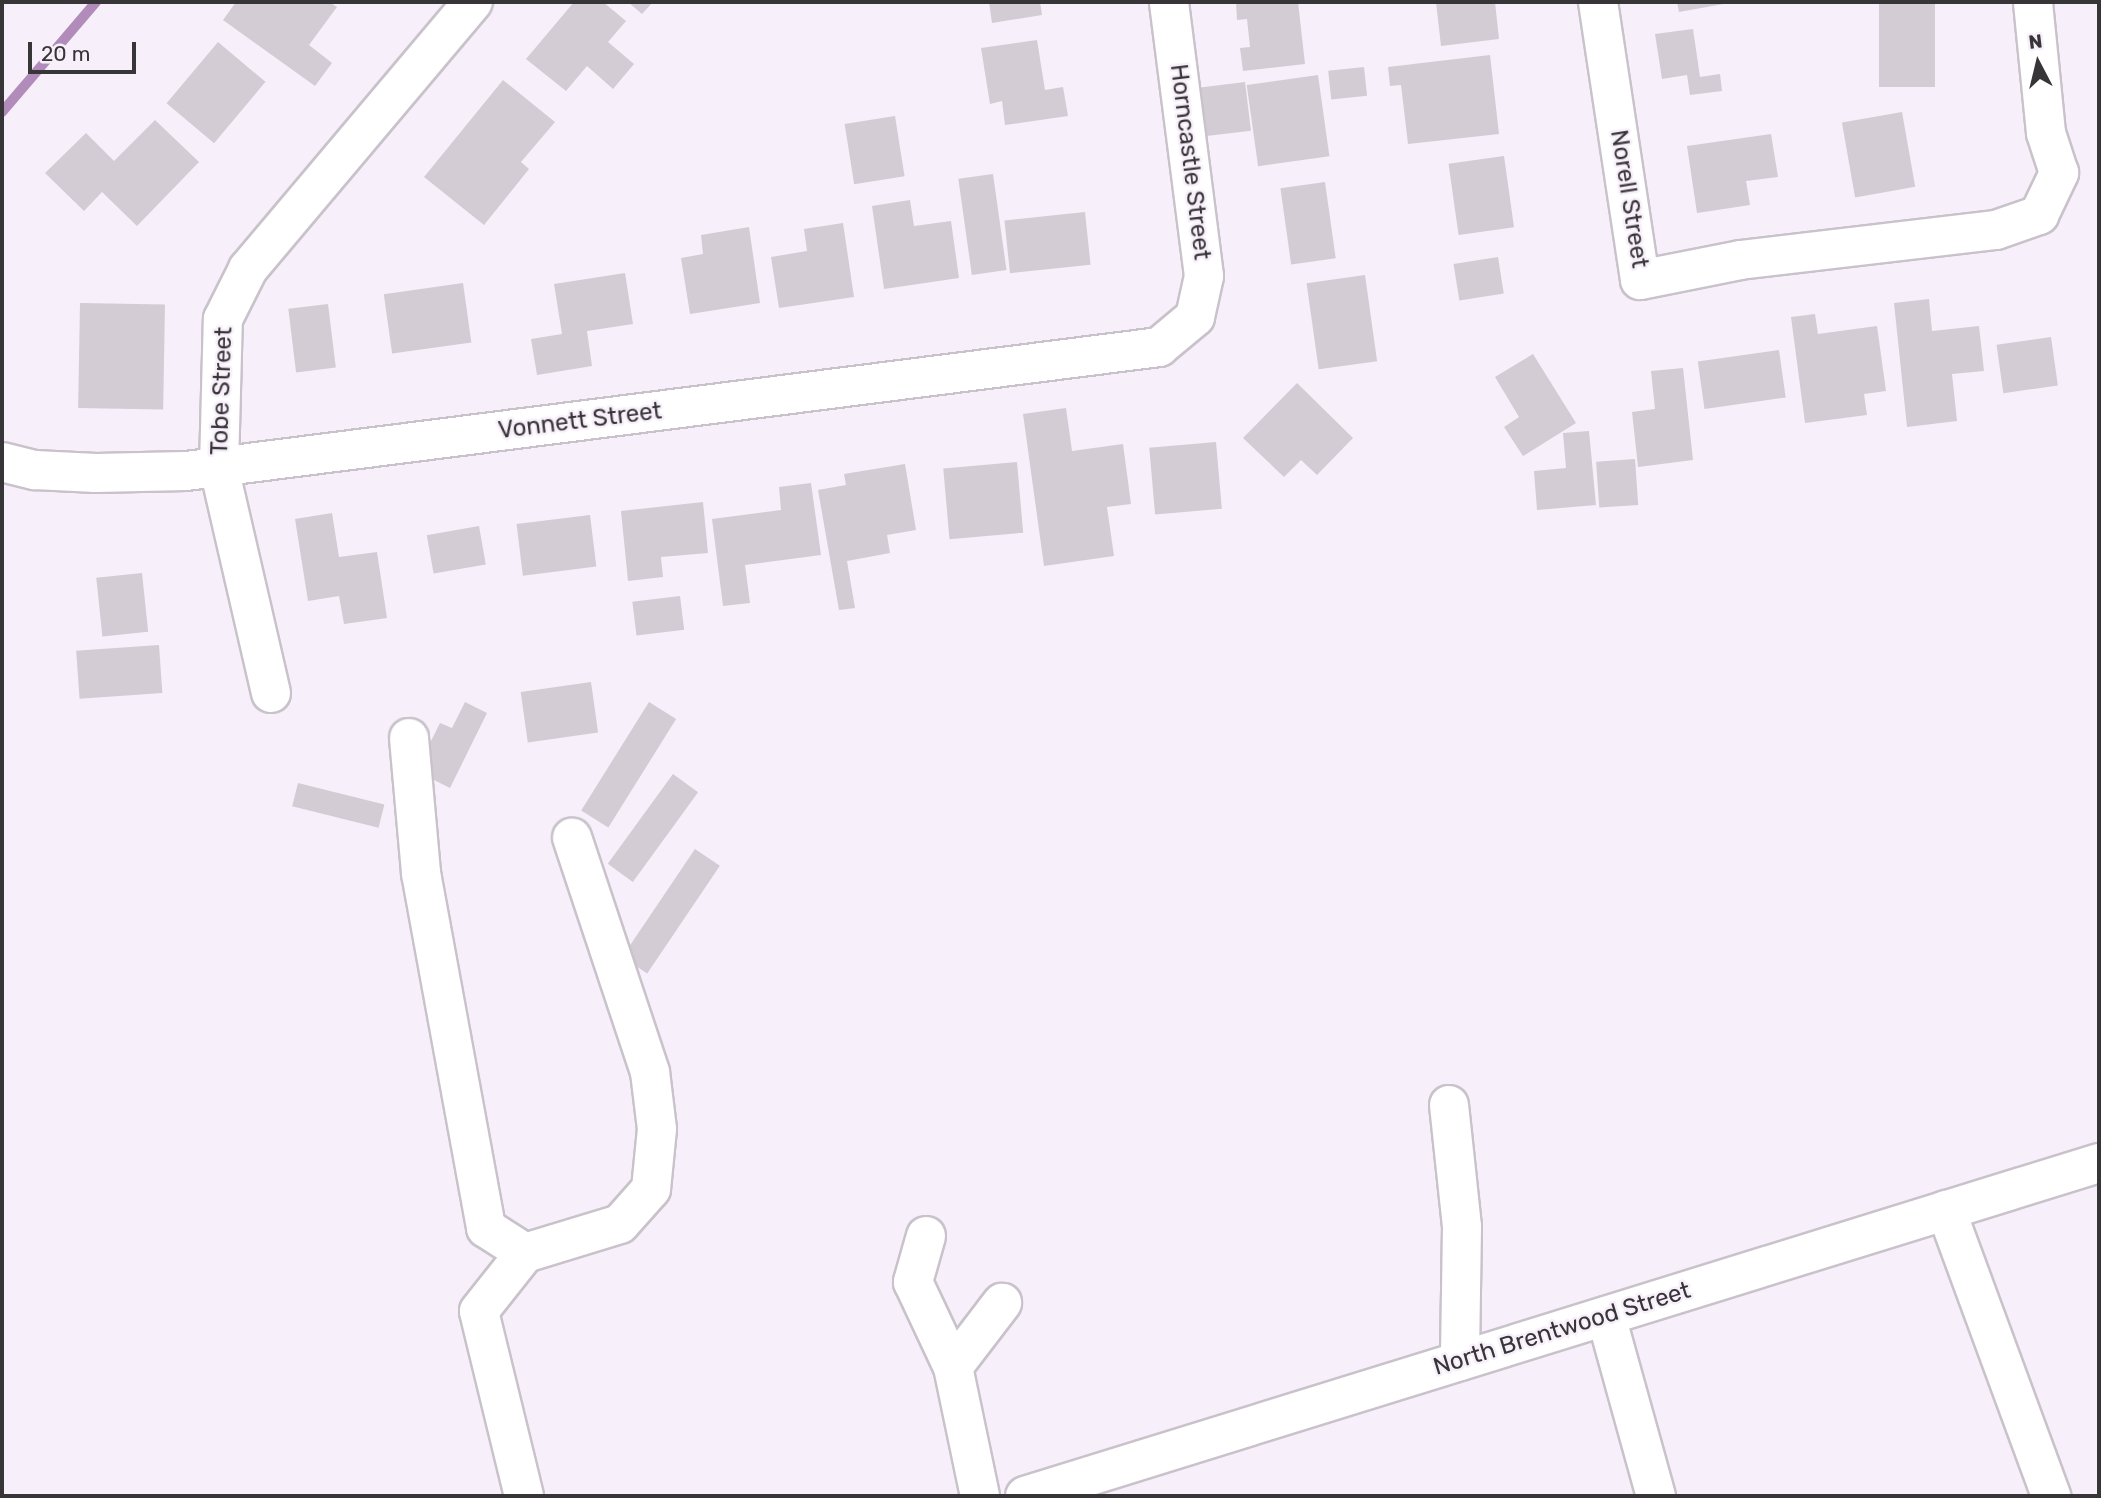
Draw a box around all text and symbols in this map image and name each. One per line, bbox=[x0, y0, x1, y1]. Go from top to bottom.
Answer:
scale bar bbox=[32, 28, 140, 72]
north arrow bbox=[2003, 28, 2073, 98]
text: N bbox=[2027, 29, 2044, 54]
text: 20 m bbox=[41, 41, 90, 66]
street label: Horncastle Street bbox=[1164, 62, 1216, 262]
street label: Norell Street bbox=[1604, 128, 1654, 270]
street label: Tobe Street bbox=[205, 326, 239, 456]
street label: Vonnett Street bbox=[496, 397, 664, 445]
street label: North Brentwood Street bbox=[1430, 1276, 1694, 1382]

